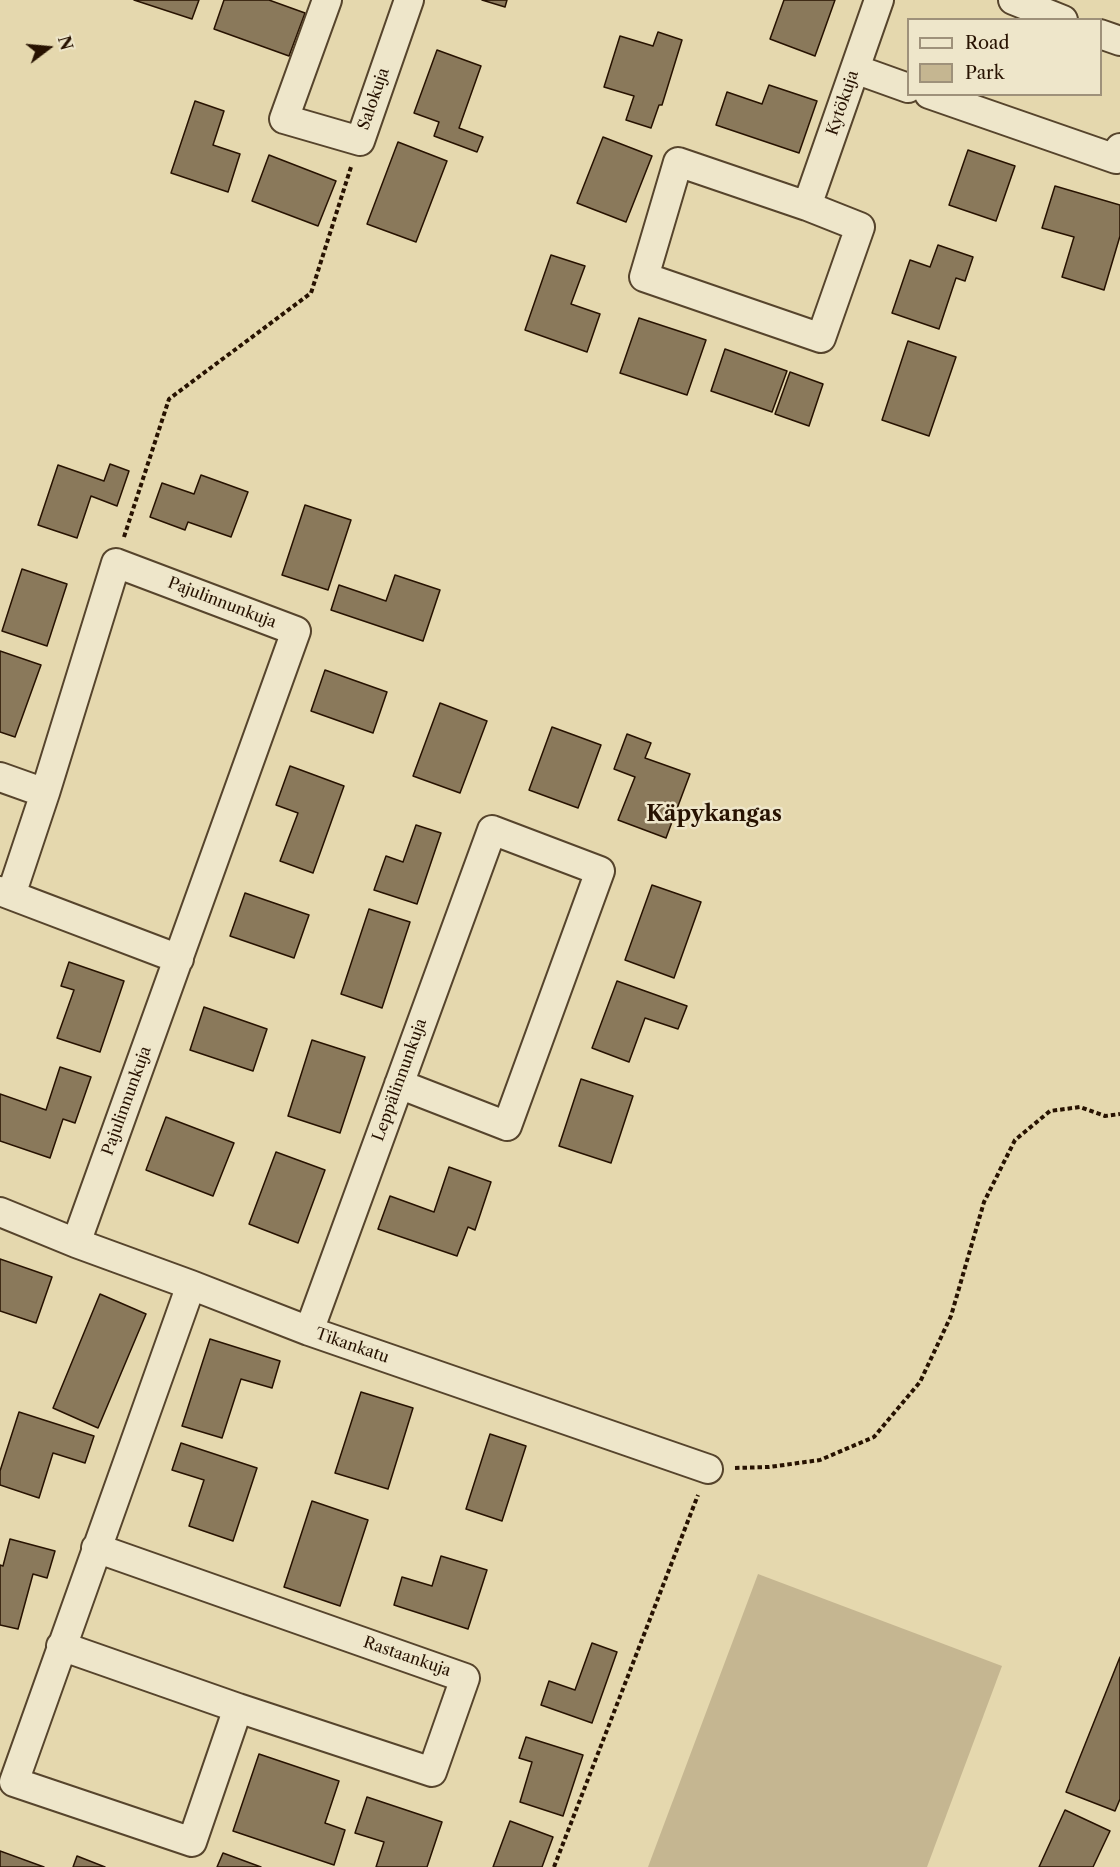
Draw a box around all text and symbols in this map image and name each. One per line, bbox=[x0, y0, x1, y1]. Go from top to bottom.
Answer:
north arrow bbox=[18, 18, 78, 78]
legend bbox=[907, 18, 1102, 96]
text: Road bbox=[965, 32, 1010, 54]
text: N bbox=[54, 34, 77, 52]
text: Park bbox=[965, 62, 1004, 84]
street label: Salokuja bbox=[354, 65, 394, 133]
street label: Kytökuja bbox=[823, 68, 863, 138]
street label: Pajulinnunkuja bbox=[165, 573, 279, 633]
district label: Käpykangas bbox=[646, 802, 782, 828]
street label: Leppälinnunkuja bbox=[369, 1016, 431, 1144]
street label: Pajulinnunkuja bbox=[98, 1044, 156, 1158]
street label: Tikankatu bbox=[313, 1324, 391, 1368]
street label: Rastaankuja bbox=[361, 1633, 453, 1681]

